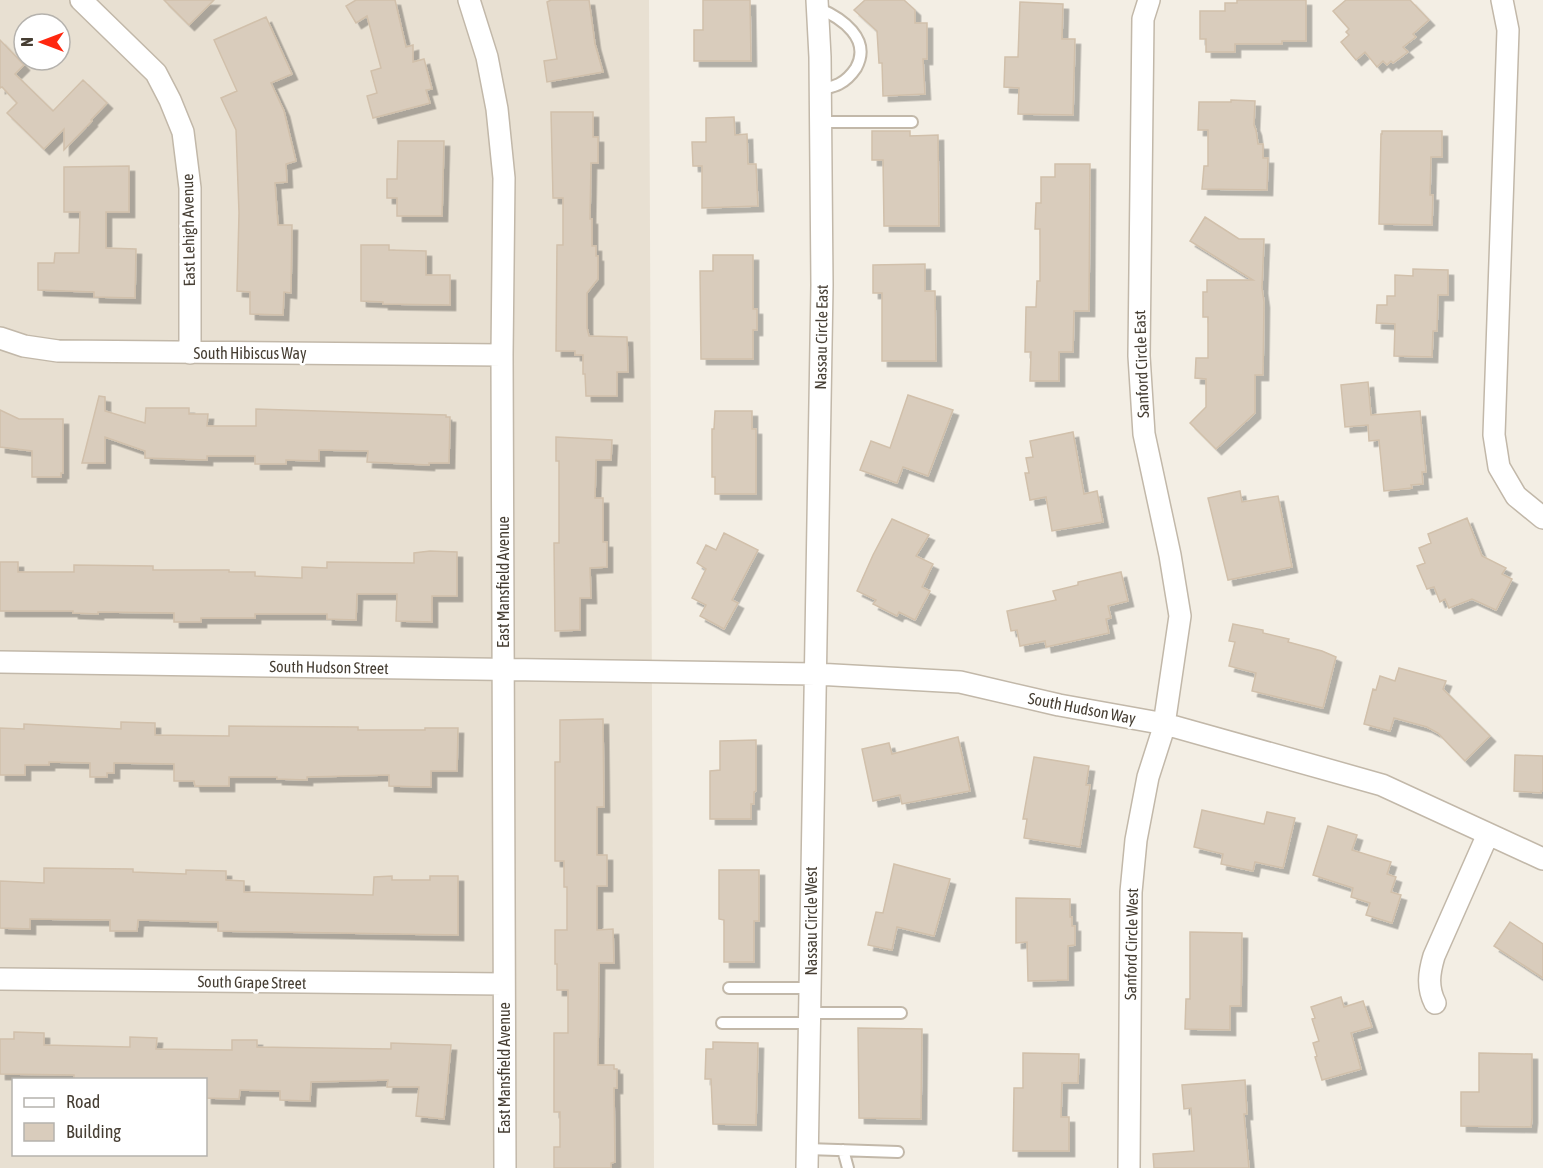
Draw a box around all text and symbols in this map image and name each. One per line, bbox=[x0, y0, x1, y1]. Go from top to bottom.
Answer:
north arrow bbox=[12, 12, 72, 72]
text: N bbox=[18, 37, 36, 47]
street label: East Lehigh Avenue bbox=[178, 173, 199, 287]
street label: Nassau Circle East bbox=[811, 284, 831, 390]
street label: Sanford Circle East bbox=[1130, 309, 1152, 418]
street label: South Hibiscus Way bbox=[193, 344, 307, 363]
street label: East Mansfield Avenue bbox=[494, 516, 512, 648]
street label: South Hudson Street bbox=[269, 657, 389, 677]
street label: South Hudson Way bbox=[1026, 689, 1138, 728]
street label: Nassau Circle West bbox=[802, 866, 820, 976]
street label: Sanford Circle West bbox=[1121, 887, 1141, 1000]
street label: South Grape Street bbox=[197, 972, 307, 993]
street label: East Mansfield Avenue bbox=[495, 1002, 513, 1134]
legend bbox=[12, 1078, 207, 1156]
text: Road bbox=[66, 1091, 100, 1112]
text: Building bbox=[66, 1121, 121, 1142]

